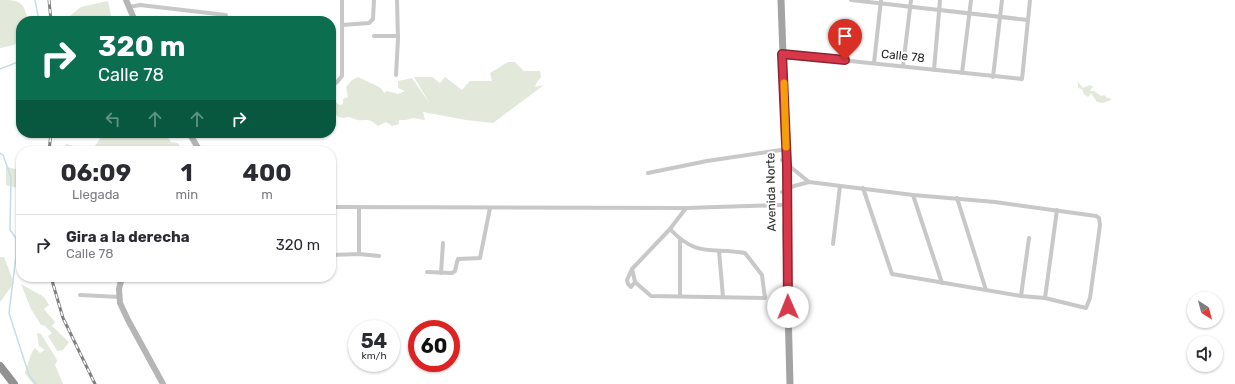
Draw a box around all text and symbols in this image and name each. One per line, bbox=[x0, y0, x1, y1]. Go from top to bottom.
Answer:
pin bbox=[828, 19, 862, 60]
icon: arrive bbox=[834, 25, 856, 47]
text: 320 m bbox=[98, 30, 185, 63]
icon: right bbox=[32, 32, 84, 84]
street label: Calle 78 bbox=[880, 47, 926, 65]
text: Calle 78 bbox=[98, 64, 164, 86]
icon: left bbox=[102, 108, 124, 130]
icon: ahead bbox=[144, 108, 166, 130]
icon: ahead bbox=[186, 108, 208, 130]
icon: right bbox=[228, 108, 250, 130]
street label: Avenida Norte bbox=[763, 152, 779, 232]
text: 06:09 bbox=[60, 159, 131, 187]
text: 1 bbox=[181, 159, 193, 187]
text: 400 bbox=[243, 159, 292, 187]
text: Llegada bbox=[72, 187, 120, 202]
text: min bbox=[176, 187, 198, 202]
text: m bbox=[261, 187, 273, 202]
text: Gira a la derecha bbox=[66, 228, 190, 246]
icon: right bbox=[32, 234, 54, 256]
text: 320 m bbox=[276, 236, 320, 254]
text: Calle 78 bbox=[66, 246, 114, 261]
position arrow bbox=[767, 286, 809, 328]
north arrow bbox=[1187, 292, 1223, 328]
map controls bbox=[1187, 292, 1223, 372]
speed limit sign: 60 bbox=[408, 320, 460, 372]
text: 54 bbox=[361, 329, 387, 353]
button: sound bbox=[1187, 336, 1223, 372]
text: km/h bbox=[362, 350, 386, 362]

